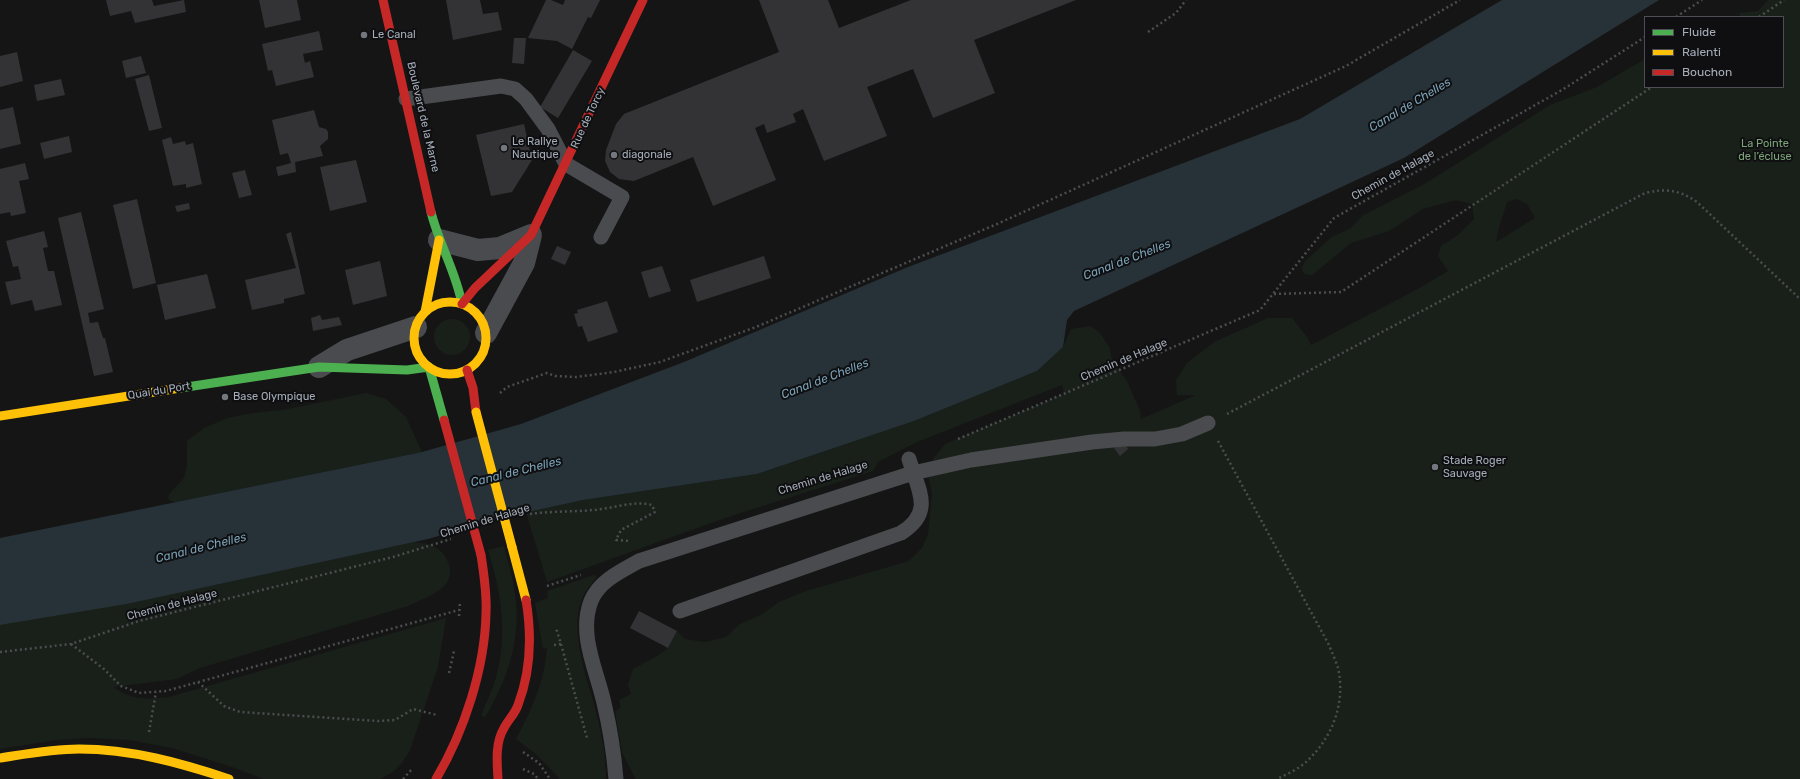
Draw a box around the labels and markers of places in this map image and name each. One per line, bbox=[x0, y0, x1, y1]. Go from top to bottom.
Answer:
place label: Le Canal bbox=[372, 28, 416, 42]
marker: Le Canal bbox=[359, 30, 369, 40]
place label: Le Rallye Nautique bbox=[512, 135, 559, 161]
marker: Le Rallye Nautique bbox=[499, 143, 509, 153]
place label: diagonale bbox=[622, 148, 672, 162]
marker: diagonale bbox=[609, 150, 619, 160]
place label: Base Olympique bbox=[233, 390, 315, 404]
marker: Base Olympique bbox=[220, 392, 230, 402]
place label: Stade Roger Sauvage bbox=[1443, 454, 1506, 480]
marker: Stade Roger Sauvage bbox=[1430, 462, 1440, 472]

